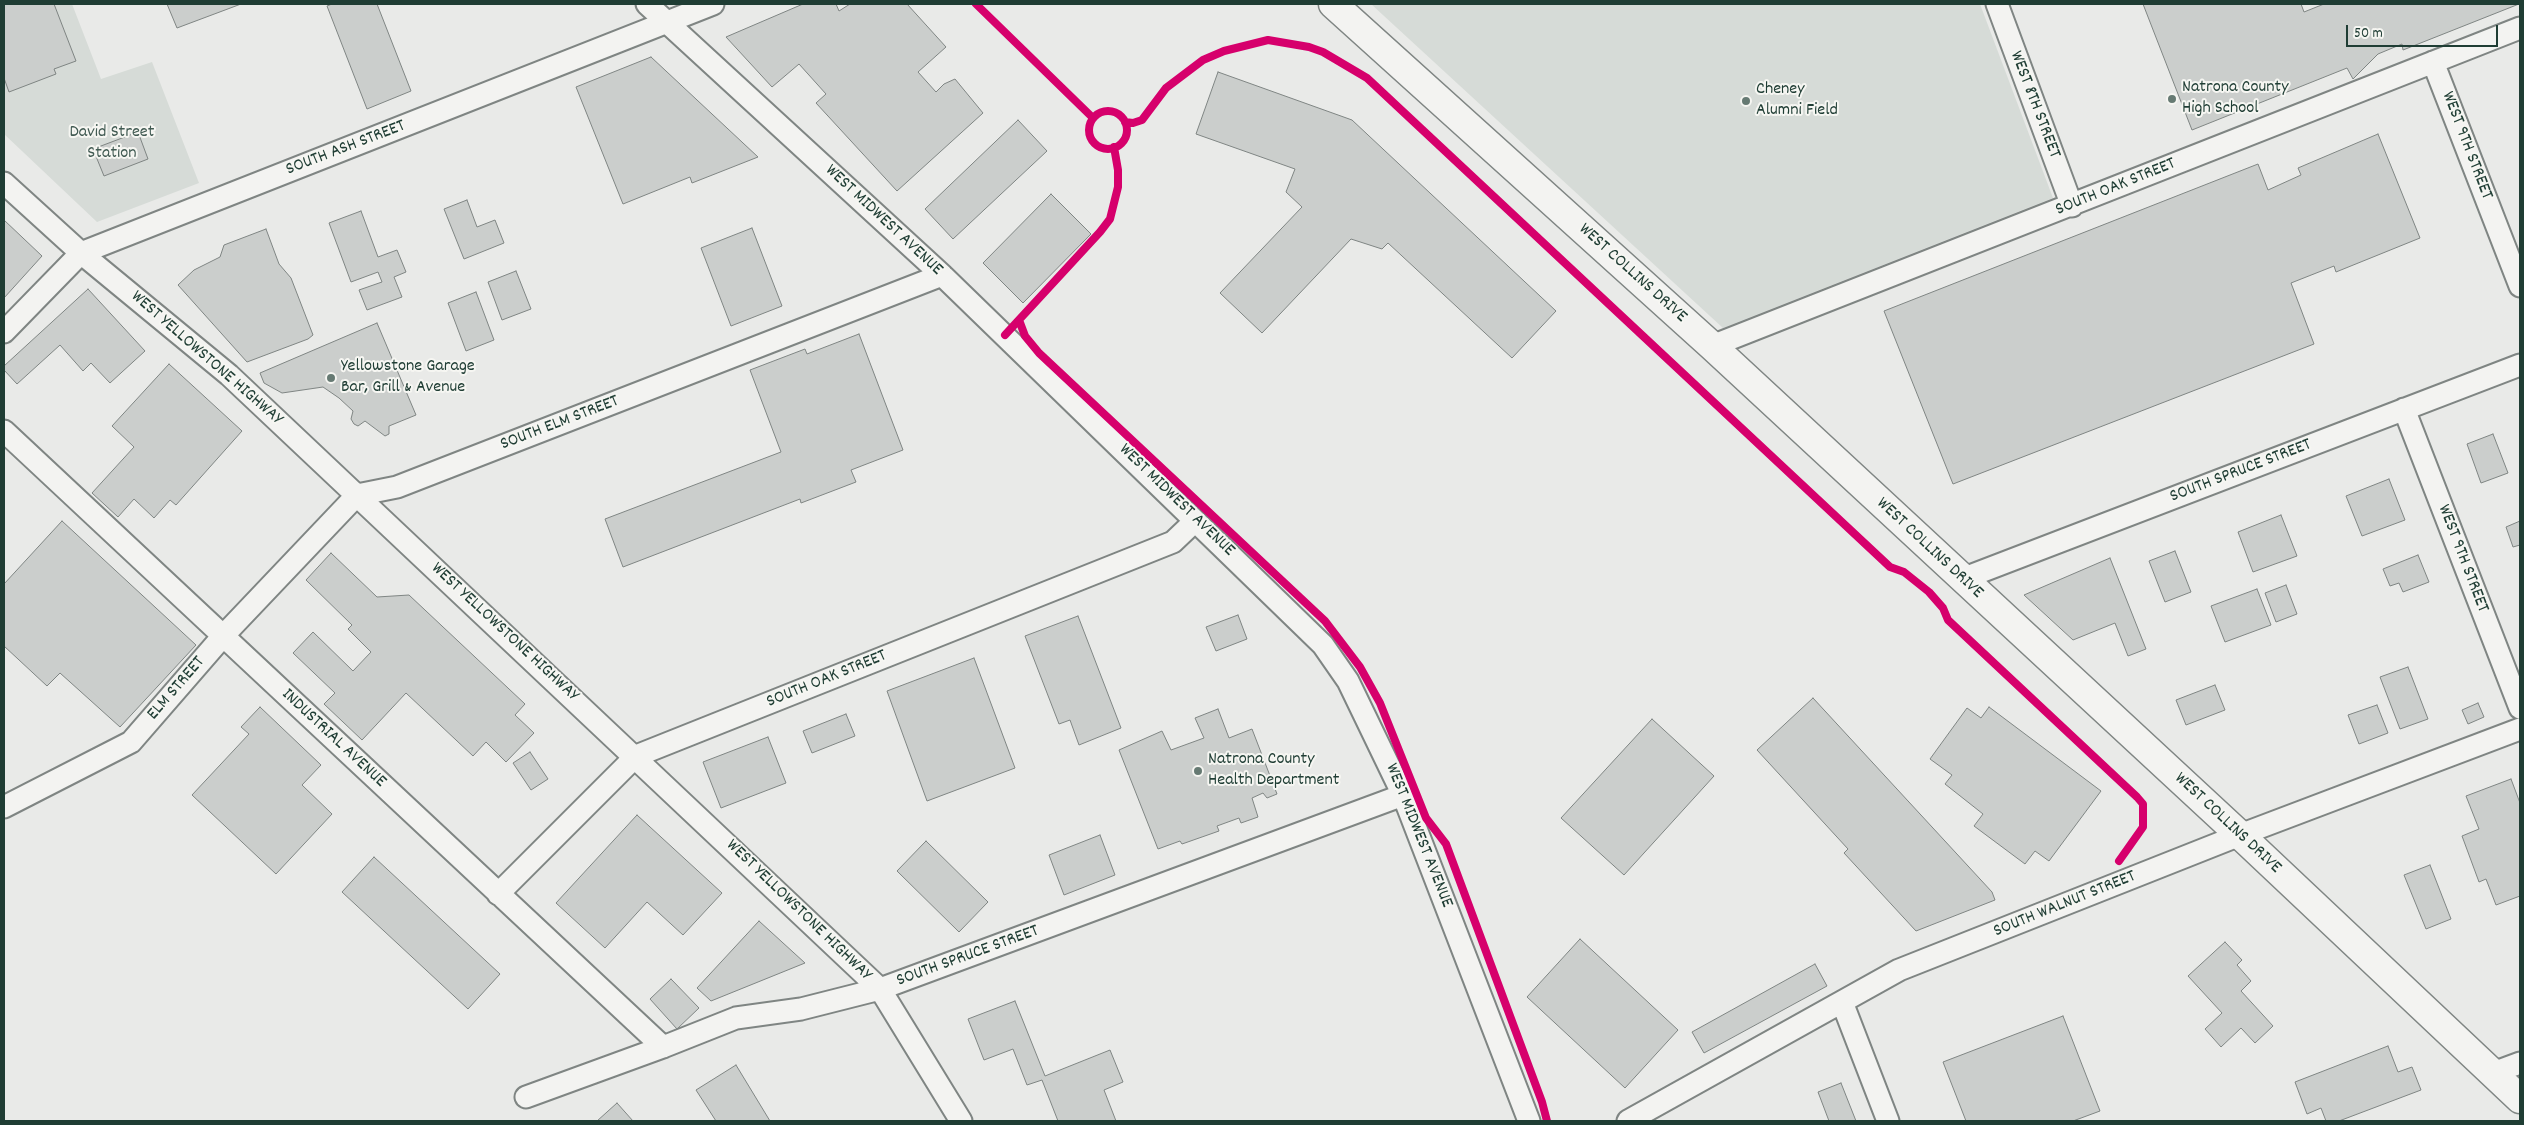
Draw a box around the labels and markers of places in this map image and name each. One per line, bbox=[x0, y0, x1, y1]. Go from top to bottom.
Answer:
place label: Natrona County High School bbox=[2182, 78, 2288, 120]
place label: Cheney Alumni Field bbox=[1756, 80, 1838, 122]
marker: Natrona County High School bbox=[2166, 93, 2178, 105]
marker: Cheney Alumni Field bbox=[1740, 95, 1752, 107]
place label: Yellowstone Garage Bar, Grill & Avenue bbox=[341, 357, 475, 399]
marker: Yellowstone Garage Bar, Grill & Avenue bbox=[325, 372, 337, 384]
place label: Natrona County Health Department bbox=[1208, 750, 1339, 792]
marker: Natrona County Health Department bbox=[1192, 765, 1204, 777]

